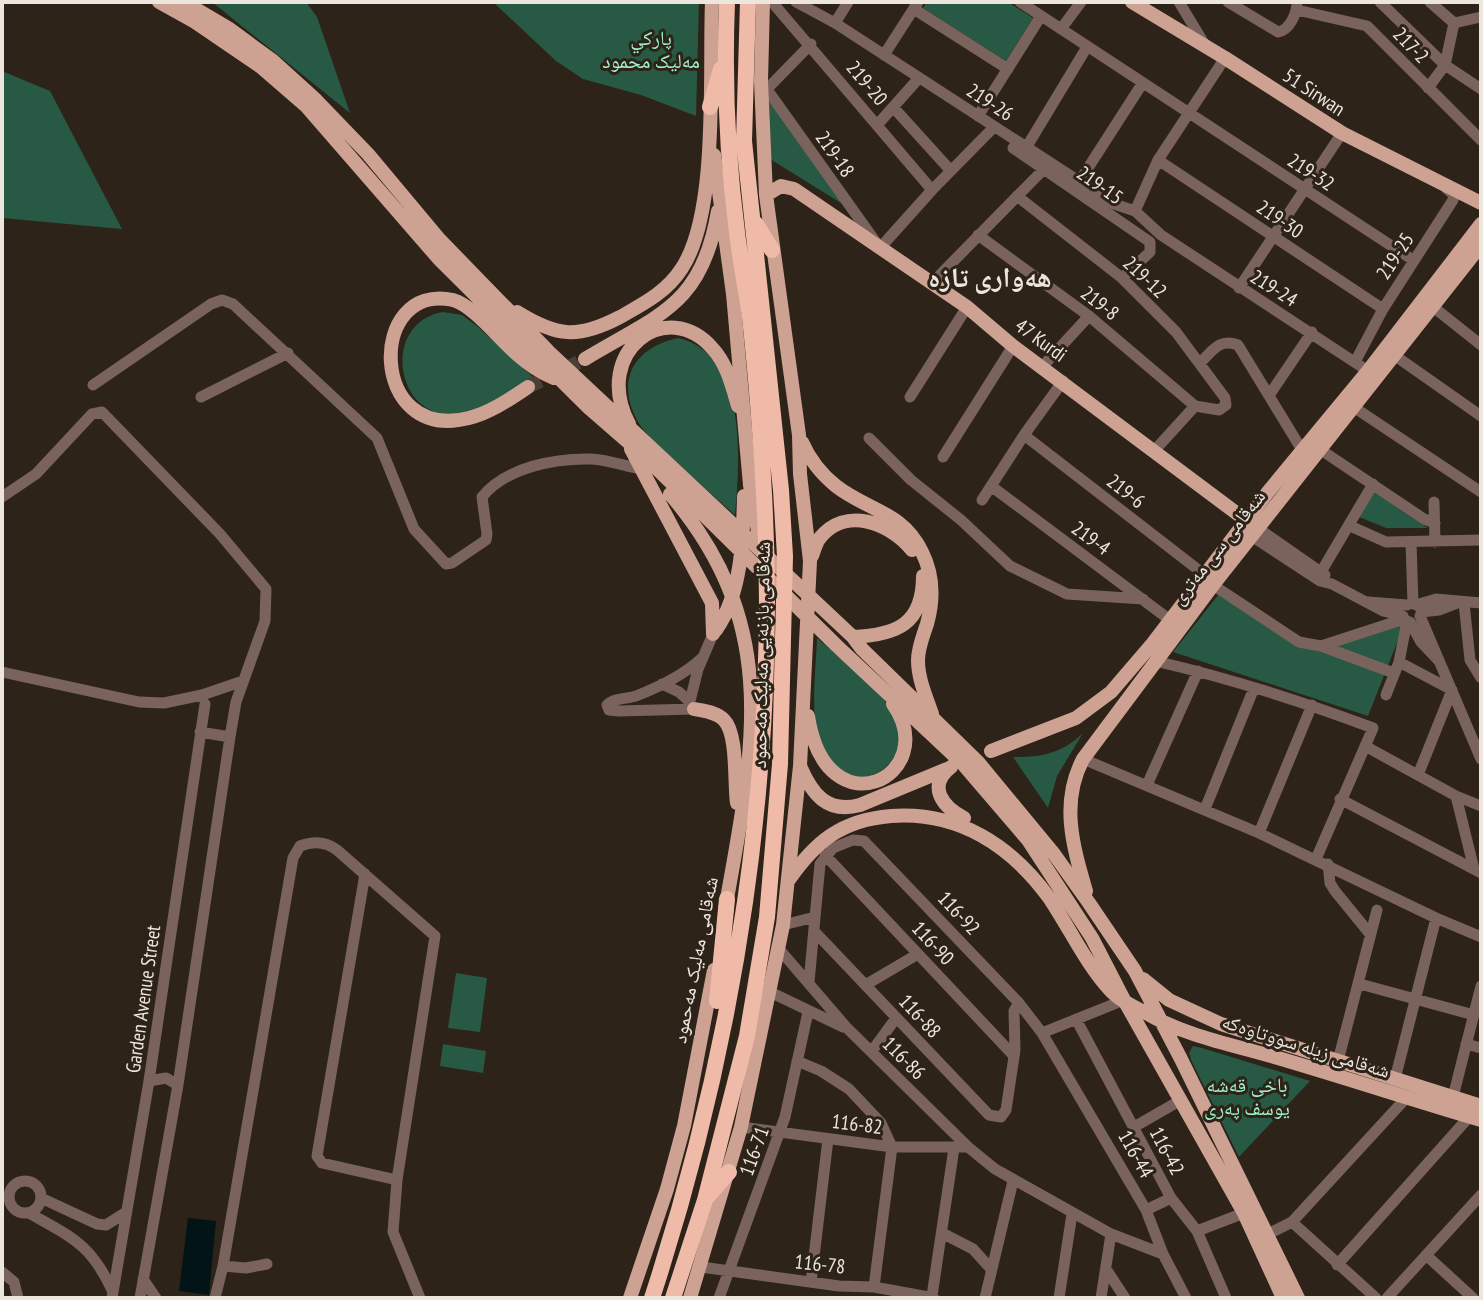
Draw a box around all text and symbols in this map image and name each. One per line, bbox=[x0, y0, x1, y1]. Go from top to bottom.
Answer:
street label: 217-2 bbox=[1387, 21, 1435, 69]
park label: پارکي مەليک محمود bbox=[602, 25, 700, 74]
street label: 219-20 bbox=[841, 55, 893, 111]
street label: 51 Sirwan bbox=[1278, 62, 1350, 122]
street label: 219-26 bbox=[962, 77, 1018, 127]
street label: 219-18 bbox=[810, 126, 860, 182]
street label: 219-32 bbox=[1283, 147, 1339, 197]
street label: 219-15 bbox=[1072, 160, 1128, 210]
street label: 219-30 bbox=[1252, 194, 1308, 244]
street label: 219-25 bbox=[1370, 228, 1420, 284]
street label: 219-12 bbox=[1118, 250, 1172, 304]
district label: هەواری تازە bbox=[928, 258, 1052, 295]
street label: 219-24 bbox=[1246, 264, 1302, 312]
street label: 219-8 bbox=[1076, 280, 1124, 326]
street label: 47 Kurdi bbox=[1010, 312, 1072, 368]
street label: 219-6 bbox=[1102, 468, 1150, 514]
street label: شەقامی سی مەتری bbox=[1165, 484, 1271, 610]
street label: 219-4 bbox=[1066, 515, 1116, 561]
street label: شەقامی بازنەیی مەلیک مەحمود bbox=[746, 542, 776, 768]
street label: شەقامی مەلیک مەحمود bbox=[666, 875, 724, 1045]
street label: 116-92 bbox=[932, 886, 986, 940]
street label: 116-90 bbox=[906, 916, 960, 970]
street label: Garden Avenue Street bbox=[120, 923, 166, 1075]
street label: 116-88 bbox=[893, 989, 947, 1043]
street label: شەقامی زیلە سووتاوەکە bbox=[1219, 1008, 1393, 1084]
street label: 116-86 bbox=[877, 1031, 931, 1085]
park label: باخی قەشە یوسف پەری bbox=[1204, 1072, 1290, 1121]
street label: 116-82 bbox=[830, 1108, 884, 1140]
street label: 116-42 bbox=[1144, 1122, 1190, 1180]
street label: 116-71 bbox=[733, 1123, 775, 1179]
street label: 116-44 bbox=[1112, 1125, 1160, 1183]
street label: 116-78 bbox=[793, 1248, 847, 1280]

